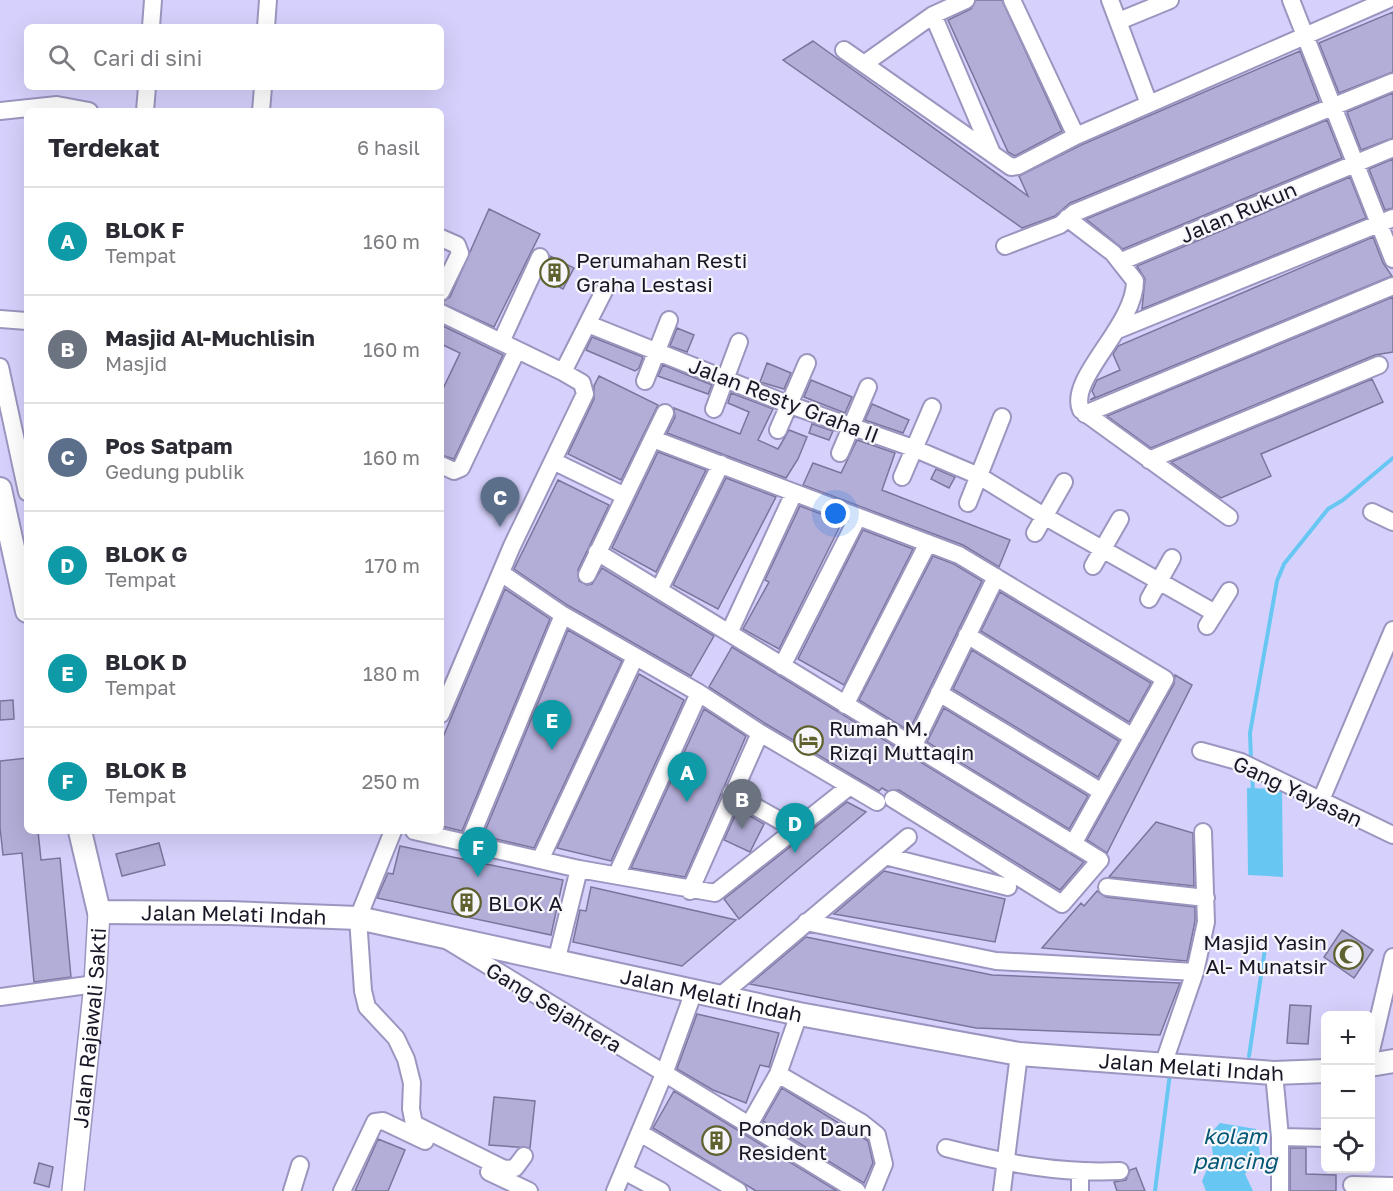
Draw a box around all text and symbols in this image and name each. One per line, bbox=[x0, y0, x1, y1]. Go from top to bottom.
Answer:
search box bbox=[24, 24, 444, 90]
icon: search bbox=[45, 41, 78, 74]
text: Cari di sini bbox=[93, 44, 202, 71]
text: Terdekat bbox=[48, 132, 160, 163]
text: 6 hasil bbox=[357, 135, 420, 159]
street label: Jalan Rukun bbox=[1176, 176, 1300, 248]
text: BLOK F bbox=[105, 216, 184, 243]
text: A bbox=[60, 229, 75, 253]
text: 160 m bbox=[363, 229, 420, 253]
text: Tempat bbox=[105, 243, 176, 267]
place label: Perumahan Resti Graha Lestasi bbox=[576, 247, 747, 297]
building icon: Perumahan Resti Graha Lestasi bbox=[539, 256, 571, 288]
text: Masjid Al-Muchlisin bbox=[105, 324, 315, 351]
text: B bbox=[60, 337, 75, 361]
text: 160 m bbox=[363, 337, 420, 361]
text: Masjid bbox=[105, 351, 167, 375]
street label: Jalan Resty Graha II bbox=[685, 352, 883, 448]
text: Pos Satpam bbox=[105, 432, 232, 459]
text: C bbox=[60, 445, 75, 469]
text: 160 m bbox=[363, 445, 420, 469]
text: Gedung publik bbox=[105, 459, 244, 483]
pin: C bbox=[480, 478, 520, 527]
your location bbox=[821, 499, 850, 528]
text: BLOK G bbox=[105, 540, 187, 567]
text: D bbox=[60, 553, 75, 577]
text: 170 m bbox=[365, 553, 420, 577]
text: Tempat bbox=[105, 567, 176, 591]
text: BLOK D bbox=[105, 648, 187, 675]
text: E bbox=[61, 661, 74, 685]
text: 180 m bbox=[363, 661, 420, 685]
text: Tempat bbox=[105, 675, 176, 699]
pin: E bbox=[532, 700, 572, 750]
place label: Rumah M. Rizqi Muttaqin bbox=[829, 715, 974, 765]
hotel icon: Rumah M. Rizqi Muttaqin bbox=[792, 724, 824, 756]
street label: Gang Yayasan bbox=[1229, 750, 1367, 832]
pin: A bbox=[668, 752, 706, 802]
text: BLOK B bbox=[105, 756, 187, 783]
text: F bbox=[62, 769, 73, 793]
text: 250 m bbox=[362, 769, 420, 793]
pin: B bbox=[722, 780, 762, 829]
text: Tempat bbox=[105, 783, 176, 807]
pin: D bbox=[776, 804, 814, 853]
pin: F bbox=[458, 828, 498, 877]
building icon: BLOK A bbox=[451, 887, 483, 919]
place label: BLOK A bbox=[488, 890, 563, 916]
street label: Jalan Melati Indah bbox=[141, 899, 327, 930]
street label: Jalan Rajawali Sakti bbox=[67, 927, 111, 1129]
place label: Masjid Yasin Al- Munatsir bbox=[1203, 929, 1327, 979]
mosque icon: Masjid Yasin Al- Munatsir bbox=[1332, 938, 1364, 970]
street label: Gang Sejahtera bbox=[481, 956, 627, 1058]
street label: Jalan Melati Indah bbox=[618, 963, 805, 1027]
map controls bbox=[1321, 1011, 1375, 1173]
button: + bbox=[1321, 1011, 1375, 1065]
street label: Jalan Melati Indah bbox=[1098, 1047, 1284, 1086]
button: − bbox=[1321, 1065, 1375, 1119]
place label: Pondok Daun Resident bbox=[738, 1115, 872, 1165]
button: locate bbox=[1321, 1119, 1375, 1173]
water label: kolam pancing bbox=[1193, 1122, 1279, 1174]
building icon: Pondok Daun Resident bbox=[701, 1124, 733, 1156]

